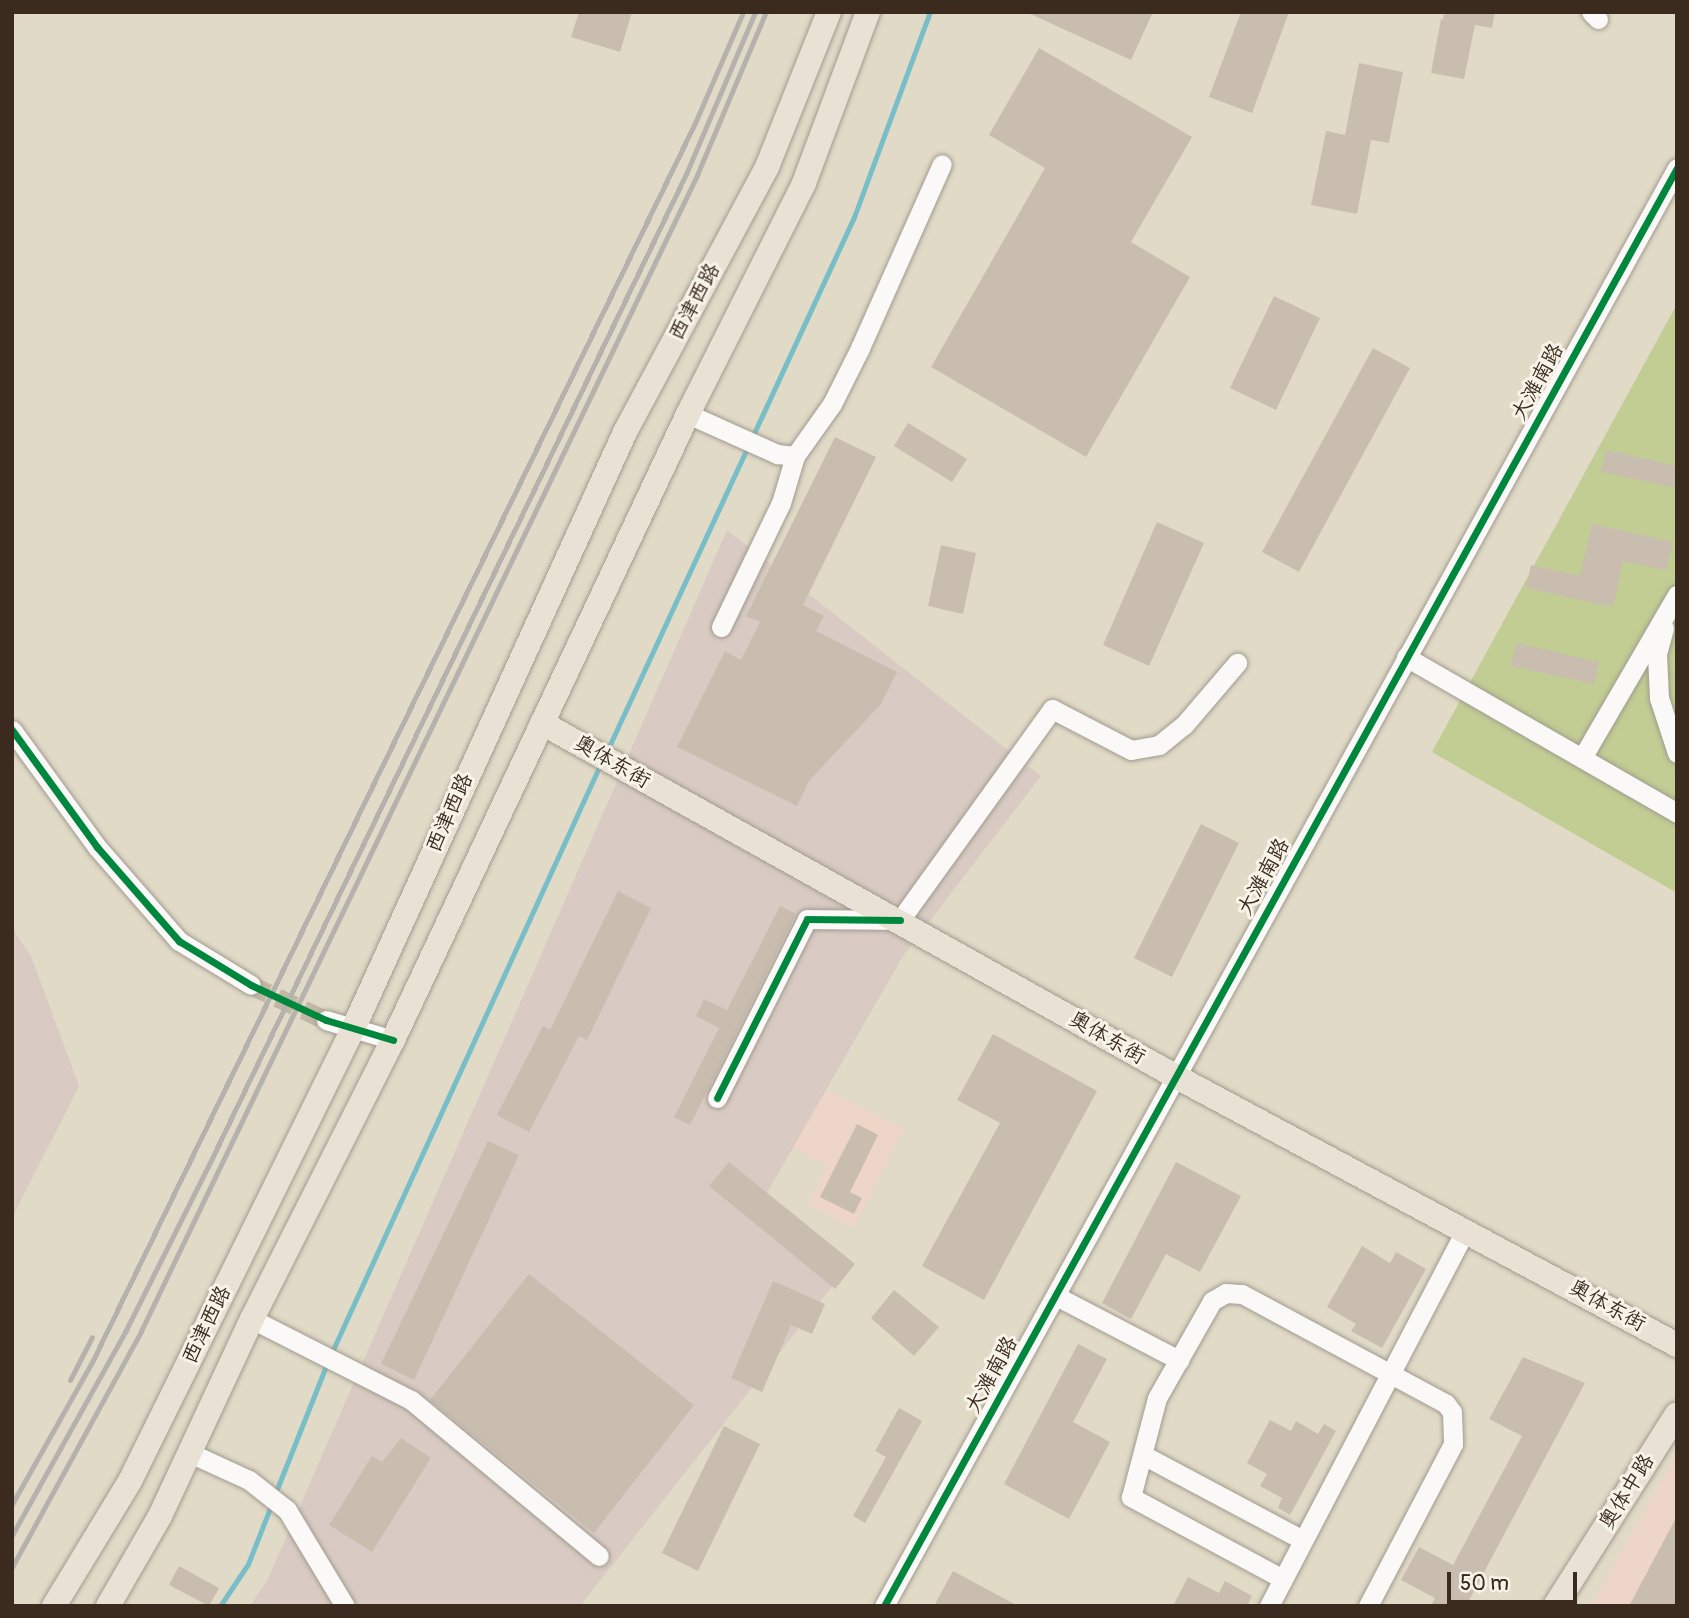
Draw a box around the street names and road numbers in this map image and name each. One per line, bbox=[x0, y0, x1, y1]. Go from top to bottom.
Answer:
street label: 西津西路 bbox=[664, 259, 726, 345]
street label: 大滩南路 bbox=[1507, 339, 1569, 425]
street label: 奥体东街 bbox=[569, 730, 655, 794]
street label: 西津西路 bbox=[421, 770, 479, 856]
street label: 大滩南路 bbox=[1233, 834, 1295, 920]
street label: 奥体东街 bbox=[1064, 1006, 1150, 1070]
street label: 奥体东街 bbox=[1564, 1275, 1650, 1337]
street label: 西津西路 bbox=[177, 1282, 237, 1368]
street label: 大滩南路 bbox=[961, 1332, 1023, 1418]
street label: 奥体中路 bbox=[1594, 1450, 1660, 1534]

